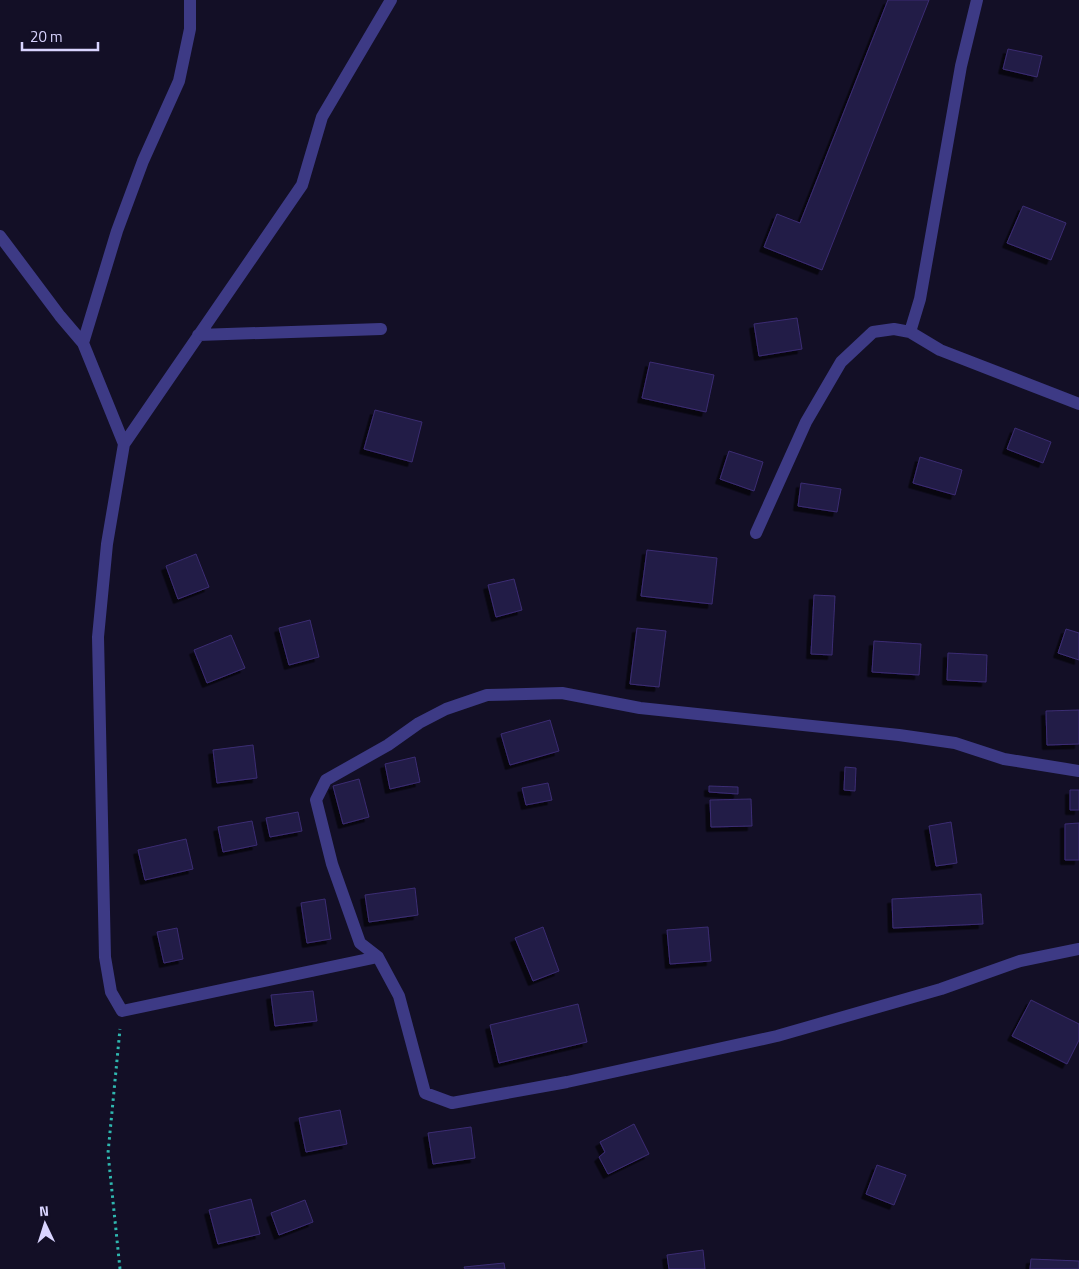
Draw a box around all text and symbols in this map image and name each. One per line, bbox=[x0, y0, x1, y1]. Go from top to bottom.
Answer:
scale bar bbox=[22, 20, 99, 52]
text: 20 m bbox=[30, 25, 63, 48]
north arrow bbox=[20, 1199, 70, 1249]
text: N bbox=[38, 1200, 50, 1221]

